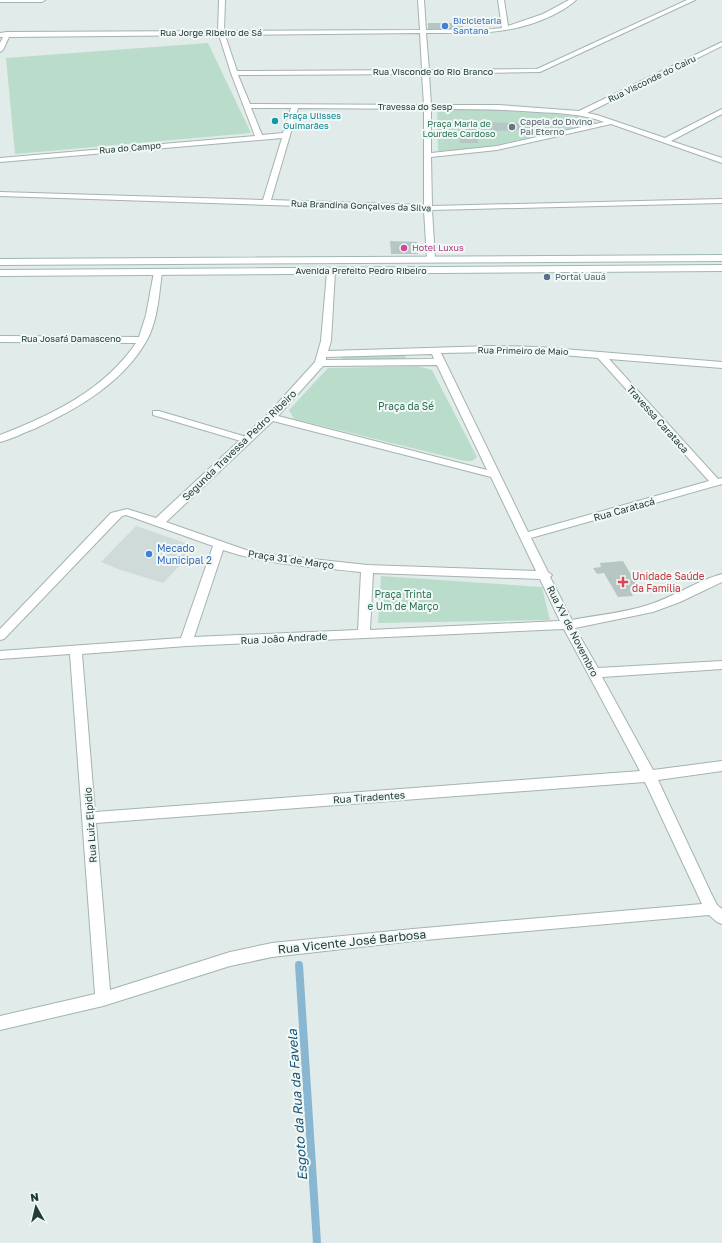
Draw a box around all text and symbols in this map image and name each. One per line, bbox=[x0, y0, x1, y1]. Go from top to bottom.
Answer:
place label: Bicicletaria Santana bbox=[453, 15, 501, 36]
marker: Bicicletaria Santana bbox=[440, 21, 450, 31]
street label: Rua Jorge Ribeiro de Sá bbox=[160, 27, 262, 38]
street label: Rua Visconde do Cairu bbox=[606, 52, 698, 105]
street label: Rua Visconde do Rio Branco bbox=[373, 66, 493, 77]
street label: Travessa do Sesp bbox=[378, 101, 453, 112]
place label: Praça Ulisses Guimarães bbox=[283, 110, 341, 131]
marker: Praça Ulisses Guimarães bbox=[270, 116, 280, 126]
place label: Capela do Divino Pai Eterno bbox=[520, 116, 592, 137]
park label: Praça Maria de Lourdes Cardoso bbox=[423, 118, 495, 139]
marker: Capela do Divino Pai Eterno bbox=[507, 122, 517, 132]
street label: Rua do Campo bbox=[99, 139, 161, 156]
street label: Rua Brandina Gonçalves da Silva bbox=[291, 198, 431, 213]
place label: Hotel Luxus bbox=[412, 242, 464, 253]
marker: Hotel Luxus bbox=[399, 243, 409, 253]
street label: Avenida Prefeito Pedro Ribeiro bbox=[295, 265, 427, 276]
place label: Portal Uauá bbox=[555, 271, 606, 282]
marker: Portal Uauá bbox=[542, 272, 552, 282]
street label: Rua Josafá Damasceno bbox=[21, 333, 121, 344]
street label: Rua Primeiro de Maio bbox=[477, 344, 569, 357]
street label: Travessa Carataca bbox=[624, 383, 692, 455]
street label: Segunda Travessa Pedro Ribeiro bbox=[179, 387, 299, 503]
park label: Praça da Sé bbox=[378, 400, 434, 412]
street label: Rua Caratacá bbox=[592, 495, 656, 523]
place label: Mecado Municipal 2 bbox=[157, 542, 212, 566]
street label: Praça 31 de Março bbox=[247, 547, 335, 571]
marker: Mecado Municipal 2 bbox=[144, 549, 154, 559]
place label: Unidade Saúde da Familia bbox=[632, 570, 705, 594]
marker: Unidade Saúde da Familia bbox=[617, 576, 629, 588]
street label: Rua XV de Novembro bbox=[545, 583, 601, 679]
park label: Praça Trinta e Um de Março bbox=[368, 588, 438, 612]
street label: Rua João Andrade bbox=[240, 630, 328, 646]
street label: Rua Luiz Elpidio bbox=[81, 787, 99, 863]
street label: Rua Tiradentes bbox=[333, 788, 405, 806]
street label: Rua Vicente José Barbosa bbox=[277, 926, 427, 957]
water label: Esgoto da Rua da Favela bbox=[284, 1028, 310, 1181]
north arrow bbox=[16, 1187, 56, 1227]
text: N bbox=[29, 1190, 40, 1204]

